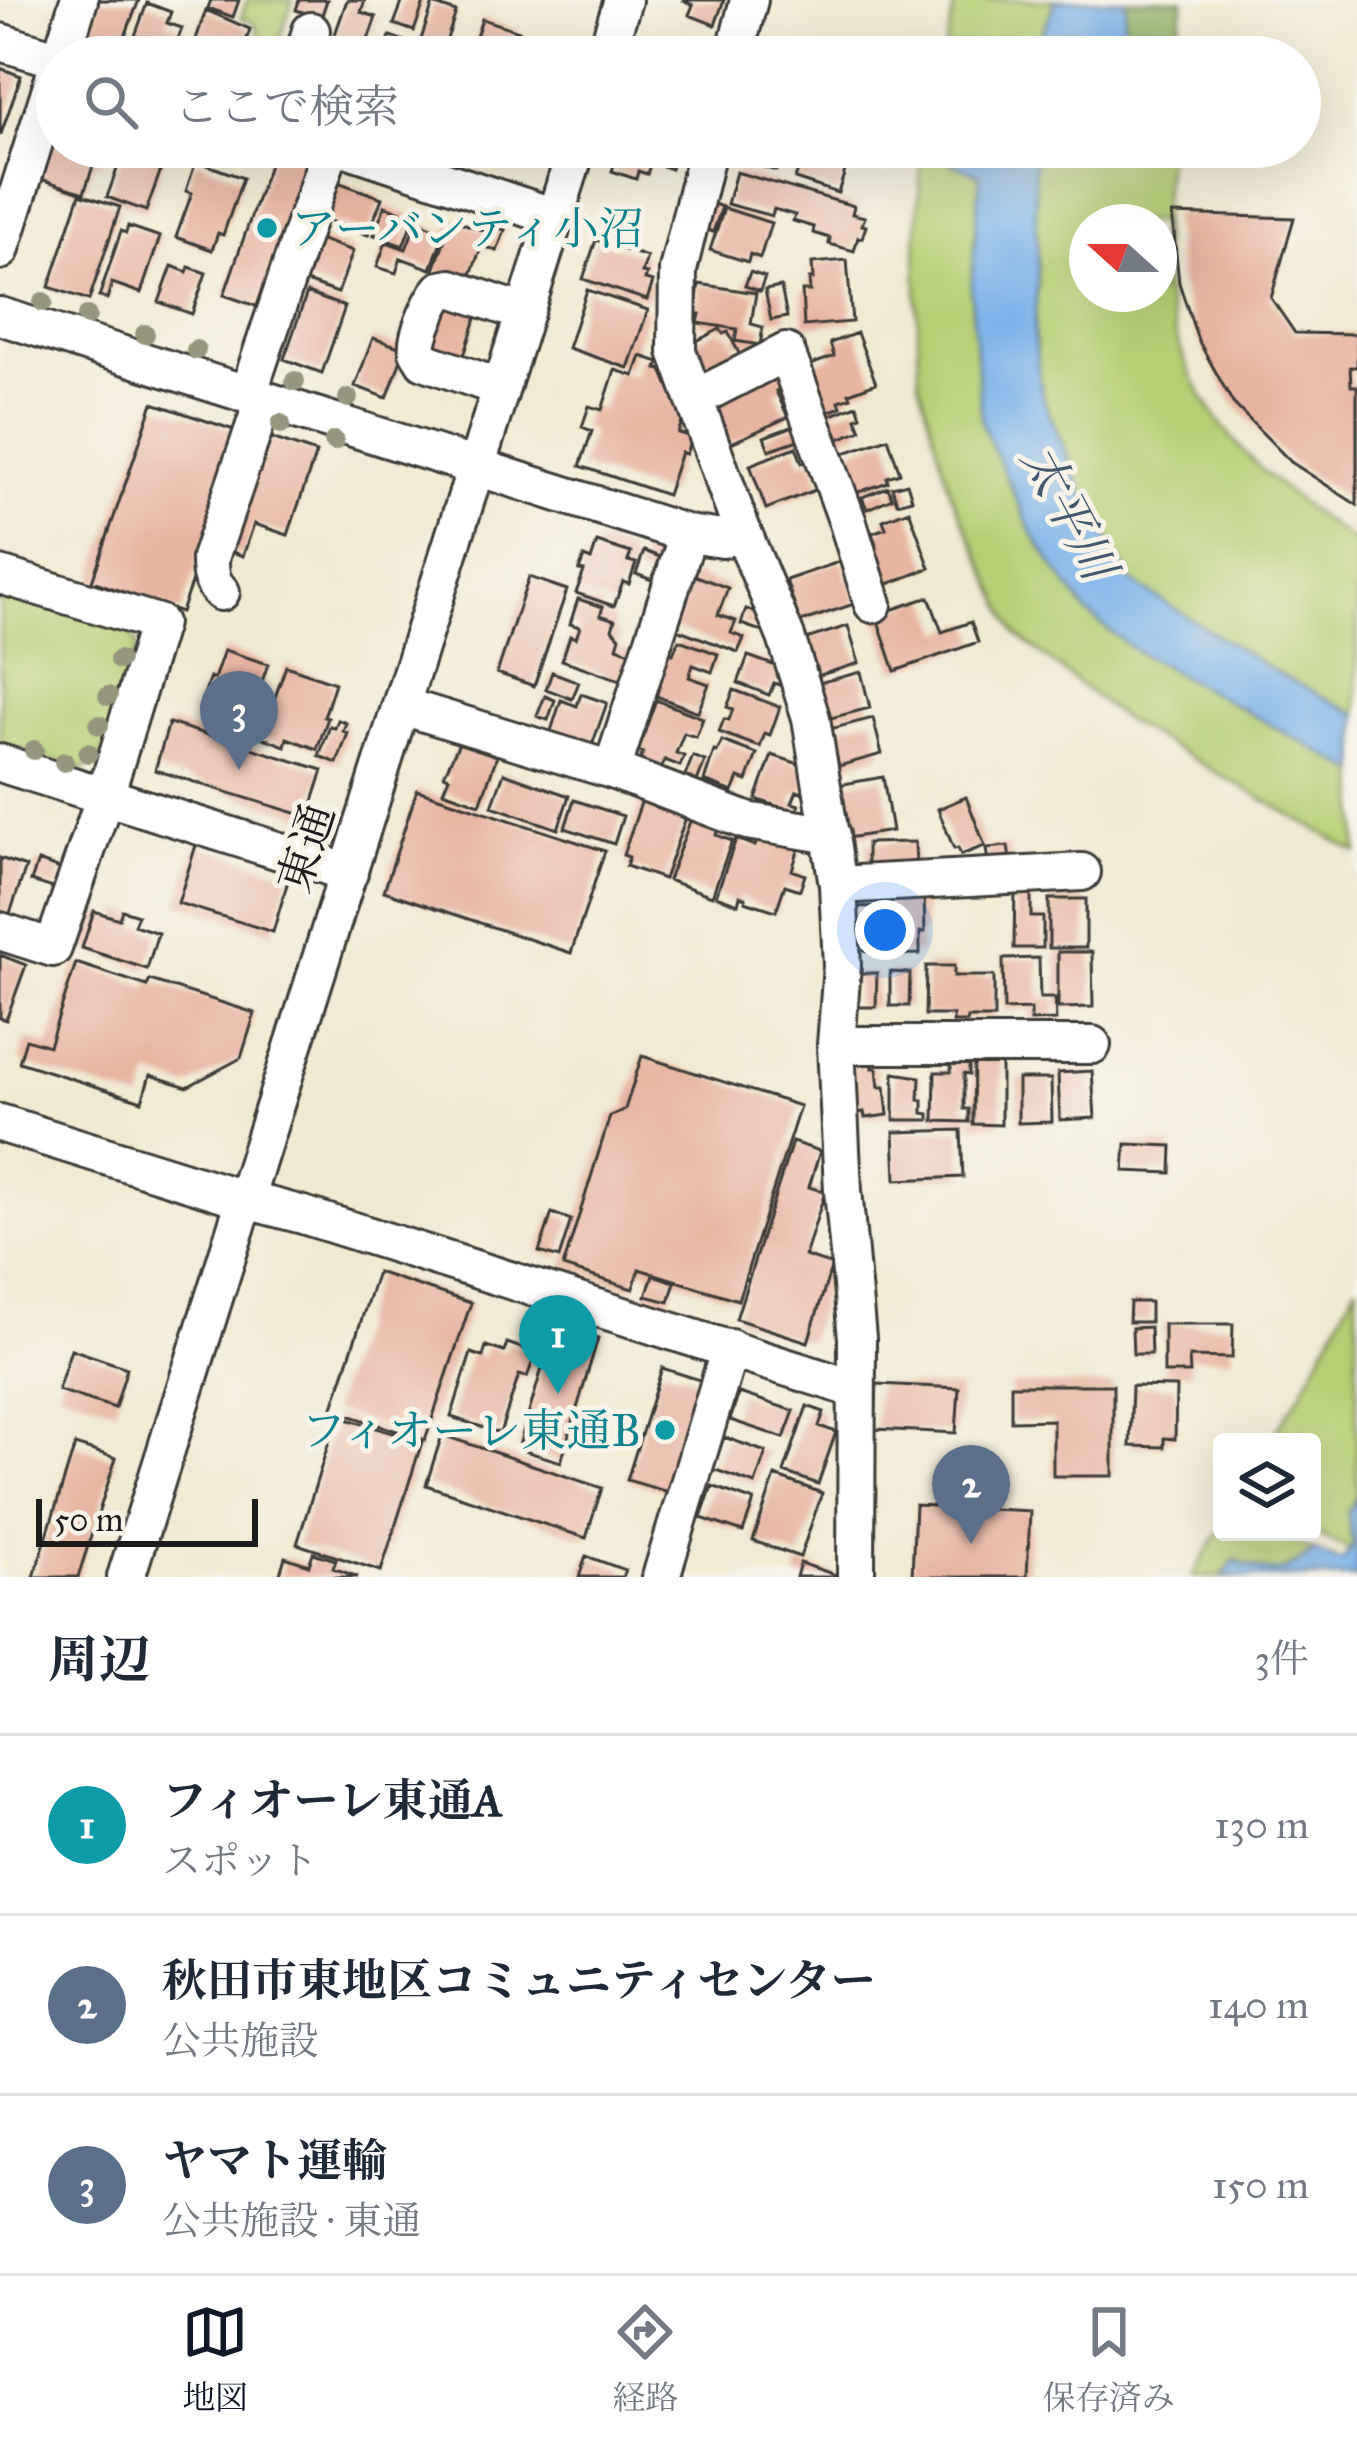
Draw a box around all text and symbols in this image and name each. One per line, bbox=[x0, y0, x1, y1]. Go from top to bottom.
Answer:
search box bbox=[36, 36, 1321, 168]
icon: search bbox=[78, 69, 144, 135]
text: ここで検索 bbox=[174, 79, 399, 134]
place label: アーバンティ小沼 bbox=[291, 201, 644, 256]
north arrow bbox=[1069, 204, 1177, 312]
marker: アーバンティ小沼 bbox=[254, 215, 280, 241]
water label: 太平川 bbox=[1009, 435, 1131, 594]
pin: 3 bbox=[200, 671, 278, 770]
street label: 東通 bbox=[266, 797, 346, 899]
your location bbox=[855, 900, 915, 960]
pin: 1 bbox=[519, 1295, 597, 1394]
place label: フィオーレ東通B bbox=[301, 1403, 641, 1458]
marker: フィオーレ東通B bbox=[652, 1417, 678, 1443]
map controls bbox=[1213, 1433, 1321, 1541]
button: layers bbox=[1213, 1433, 1321, 1541]
pin: 2 bbox=[932, 1445, 1010, 1544]
scale bar bbox=[36, 1493, 258, 1546]
text: 50 m bbox=[54, 1500, 123, 1540]
text: 周辺 bbox=[48, 1629, 150, 1691]
text: 3件 bbox=[1254, 1635, 1309, 1683]
text: フィオーレ東通A bbox=[162, 1773, 503, 1828]
text: 1 bbox=[79, 1801, 95, 1849]
text: 130 m bbox=[1214, 1801, 1309, 1849]
text: スポット bbox=[162, 1837, 318, 1885]
text: 秋田市東地区コミュニティセンター bbox=[162, 1953, 876, 2008]
text: 2 bbox=[77, 1981, 97, 2029]
text: 140 m bbox=[1208, 1981, 1309, 2029]
text: 公共施設 bbox=[162, 2017, 318, 2065]
text: ヤマト運輸 bbox=[162, 2133, 387, 2188]
text: 3 bbox=[79, 2161, 95, 2209]
text: 150 m bbox=[1212, 2161, 1309, 2209]
text: 公共施設 · 東通 bbox=[162, 2197, 421, 2245]
tab: 地図 bbox=[182, 2299, 248, 2418]
tab: 経路 bbox=[612, 2299, 678, 2418]
tab: 保存済み bbox=[1043, 2299, 1175, 2418]

